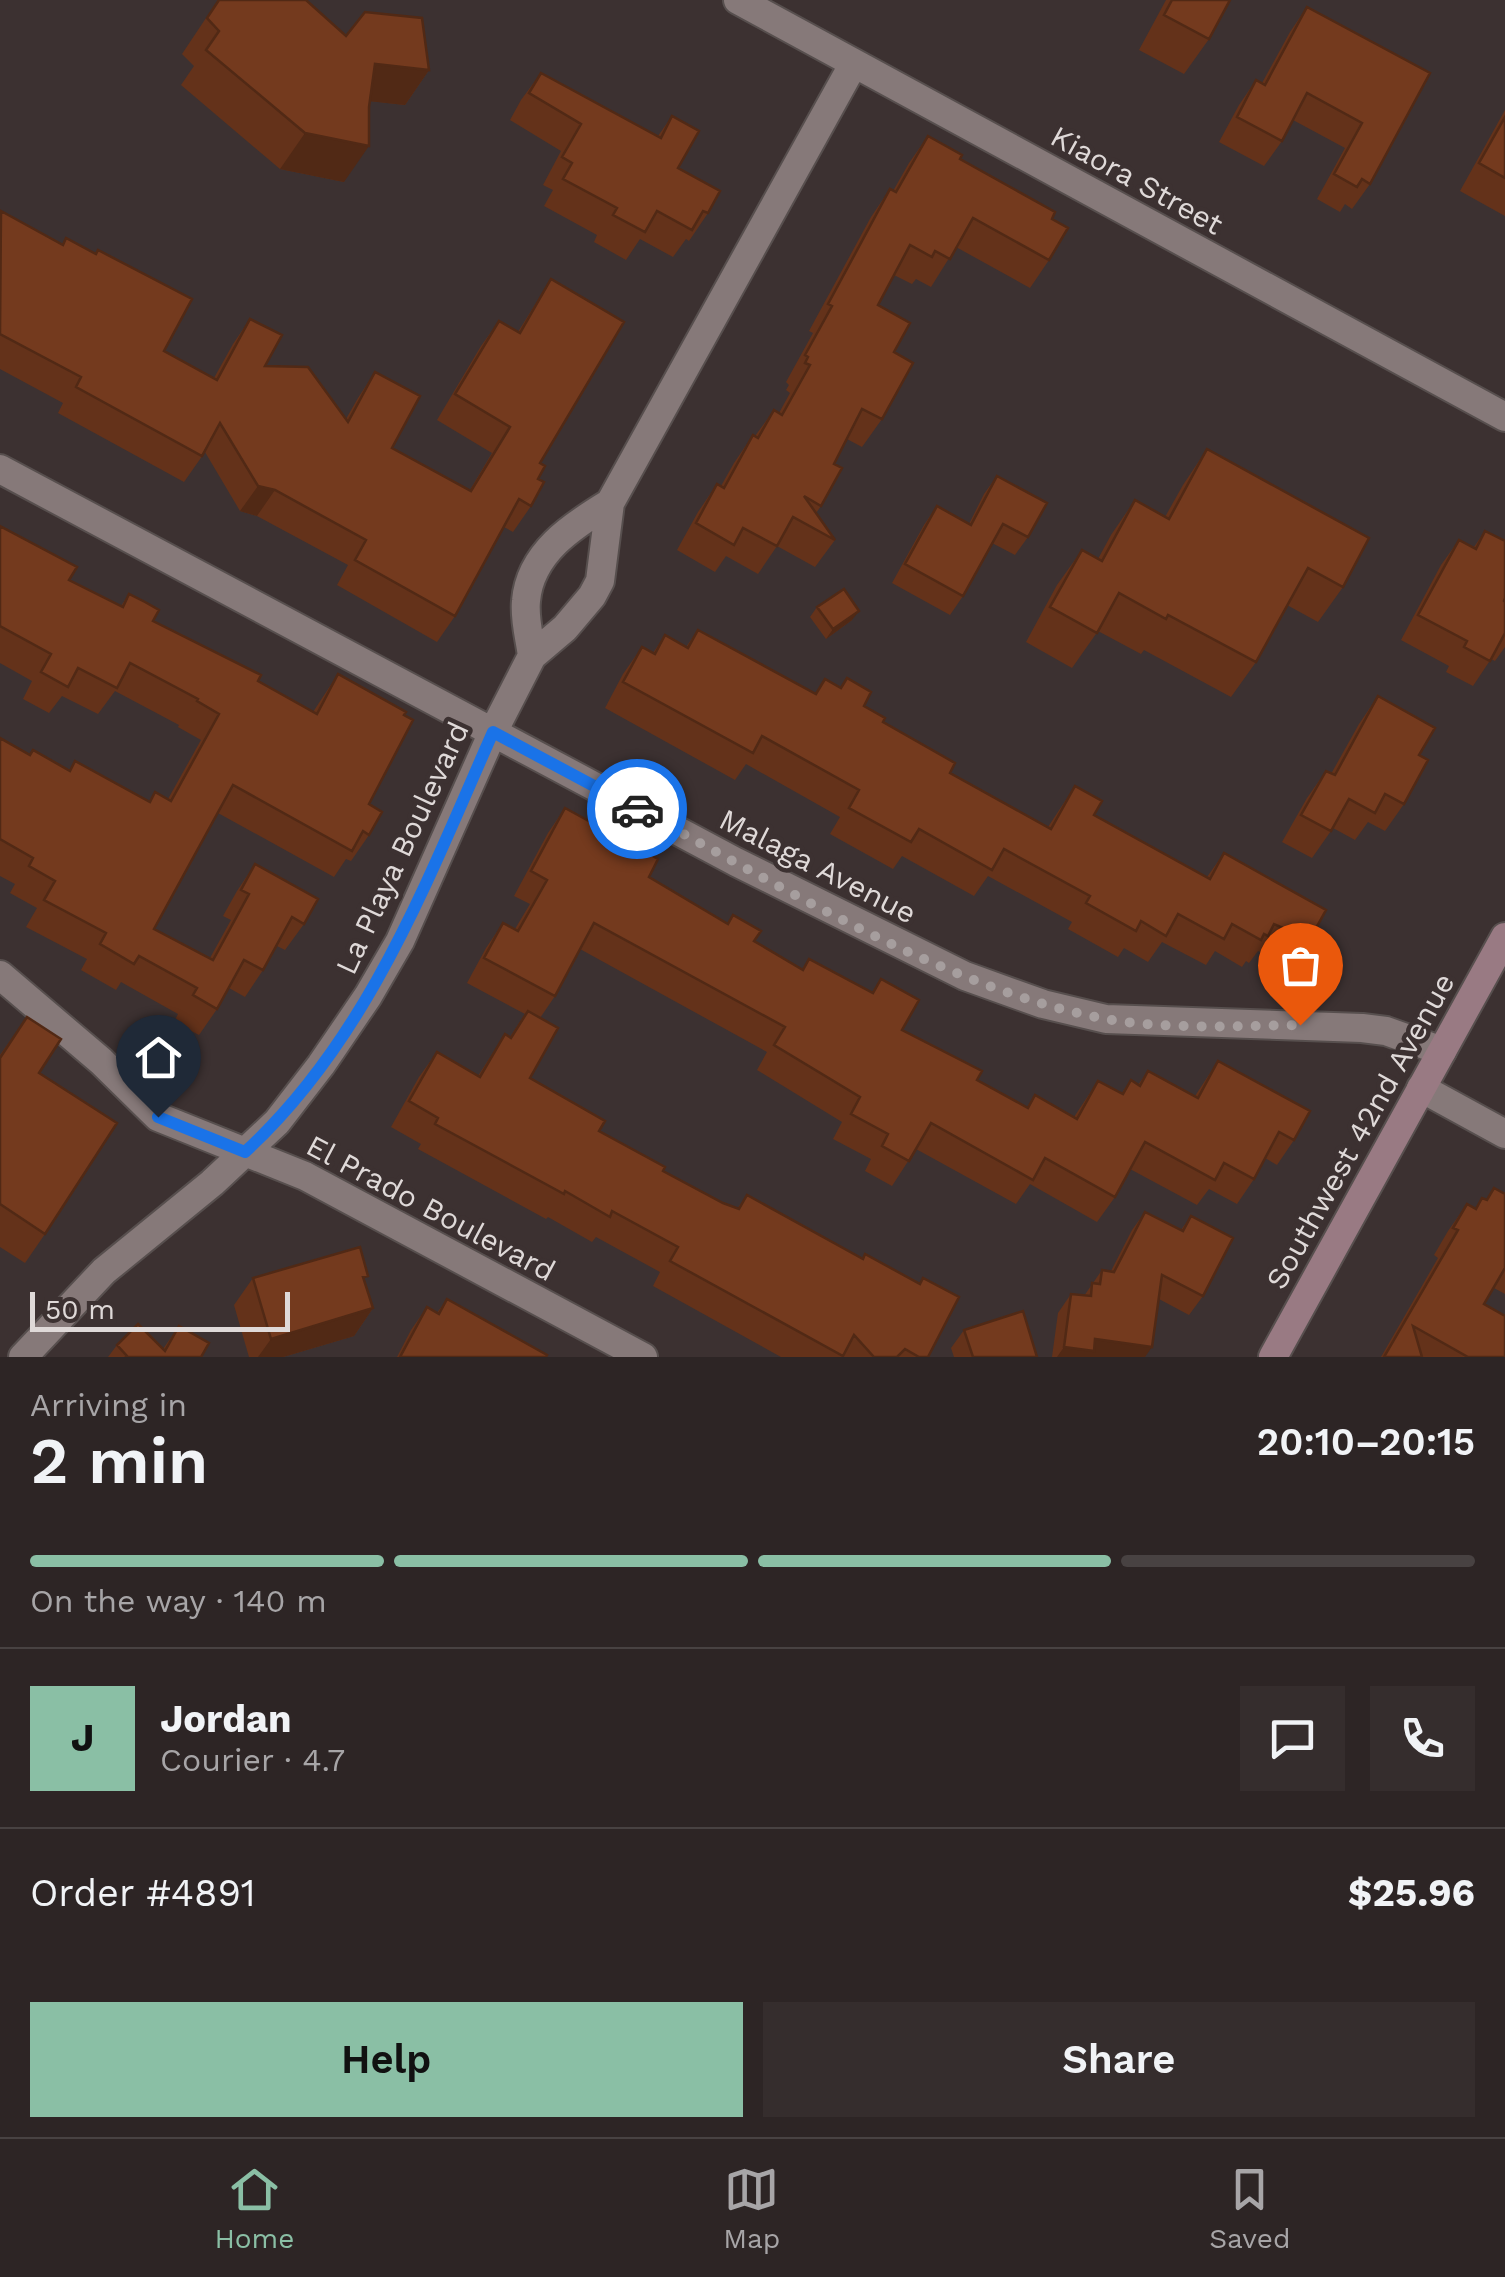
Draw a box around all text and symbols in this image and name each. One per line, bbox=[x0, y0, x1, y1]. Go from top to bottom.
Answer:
street label: Kiaora Street bbox=[1045, 118, 1230, 242]
street label: La Playa Boulevard bbox=[328, 716, 476, 980]
courier bbox=[587, 759, 687, 859]
icon: car bbox=[610, 782, 665, 837]
street label: Malaga Avenue bbox=[714, 801, 922, 931]
pin bbox=[1258, 923, 1343, 1026]
icon: bag bbox=[1273, 938, 1328, 993]
street label: Southwest 42nd Avenue bbox=[1259, 967, 1461, 1295]
pin bbox=[116, 1015, 201, 1118]
icon: home bbox=[131, 1030, 186, 1085]
street label: El Prado Boulevard bbox=[301, 1128, 561, 1288]
scale bar bbox=[30, 1287, 290, 1332]
text: 50 m bbox=[45, 1293, 115, 1326]
text: Arriving in bbox=[30, 1386, 187, 1424]
text: 20:10–20:15 bbox=[1257, 1420, 1475, 1464]
text: 2 min bbox=[30, 1423, 208, 1499]
text: On the way · 140 m bbox=[30, 1582, 327, 1620]
button: chat bbox=[1240, 1686, 1345, 1791]
button: phone bbox=[1370, 1686, 1475, 1791]
text: Jordan bbox=[160, 1697, 292, 1741]
text: J bbox=[71, 1716, 94, 1760]
text: Courier · 4.7 bbox=[160, 1741, 345, 1779]
text: Order #4891 bbox=[30, 1871, 256, 1915]
text: $25.96 bbox=[1348, 1871, 1475, 1915]
button: Help bbox=[30, 2002, 743, 2117]
button: Share bbox=[763, 2002, 1475, 2117]
tab: Home bbox=[214, 2162, 294, 2255]
tab: Map bbox=[723, 2162, 780, 2255]
tab: Saved bbox=[1209, 2162, 1291, 2255]

